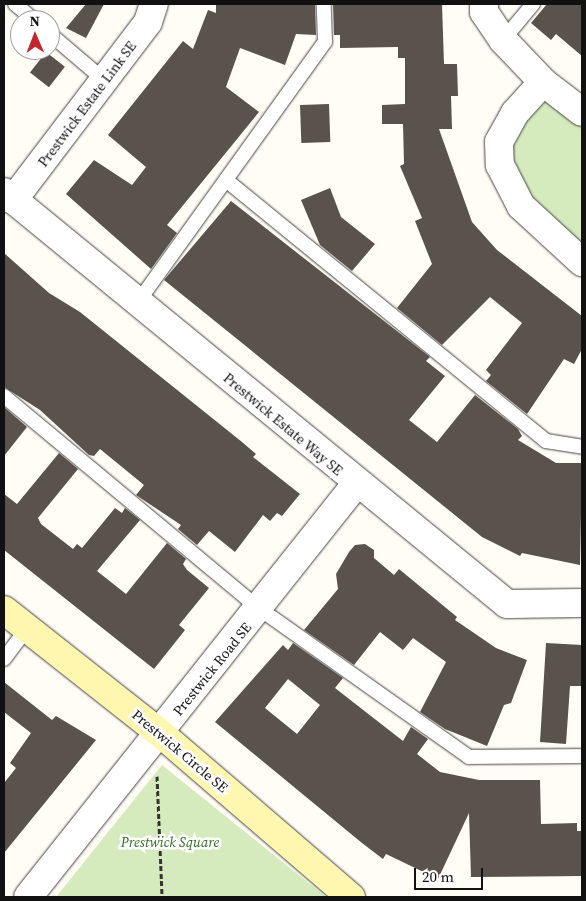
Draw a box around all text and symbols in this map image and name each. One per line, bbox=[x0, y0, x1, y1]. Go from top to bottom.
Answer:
north arrow bbox=[10, 10, 60, 60]
text: N bbox=[29, 11, 40, 31]
street label: Prestwick Estate Link SE bbox=[34, 38, 140, 170]
street label: Prestwick Estate Way SE bbox=[220, 369, 346, 479]
street label: Prestwick Road SE bbox=[169, 619, 255, 719]
street label: Prestwick Circle SE bbox=[129, 706, 231, 796]
park label: Prestwick Square bbox=[121, 834, 219, 850]
scale bar bbox=[416, 858, 485, 890]
text: 20 m bbox=[422, 866, 454, 887]

